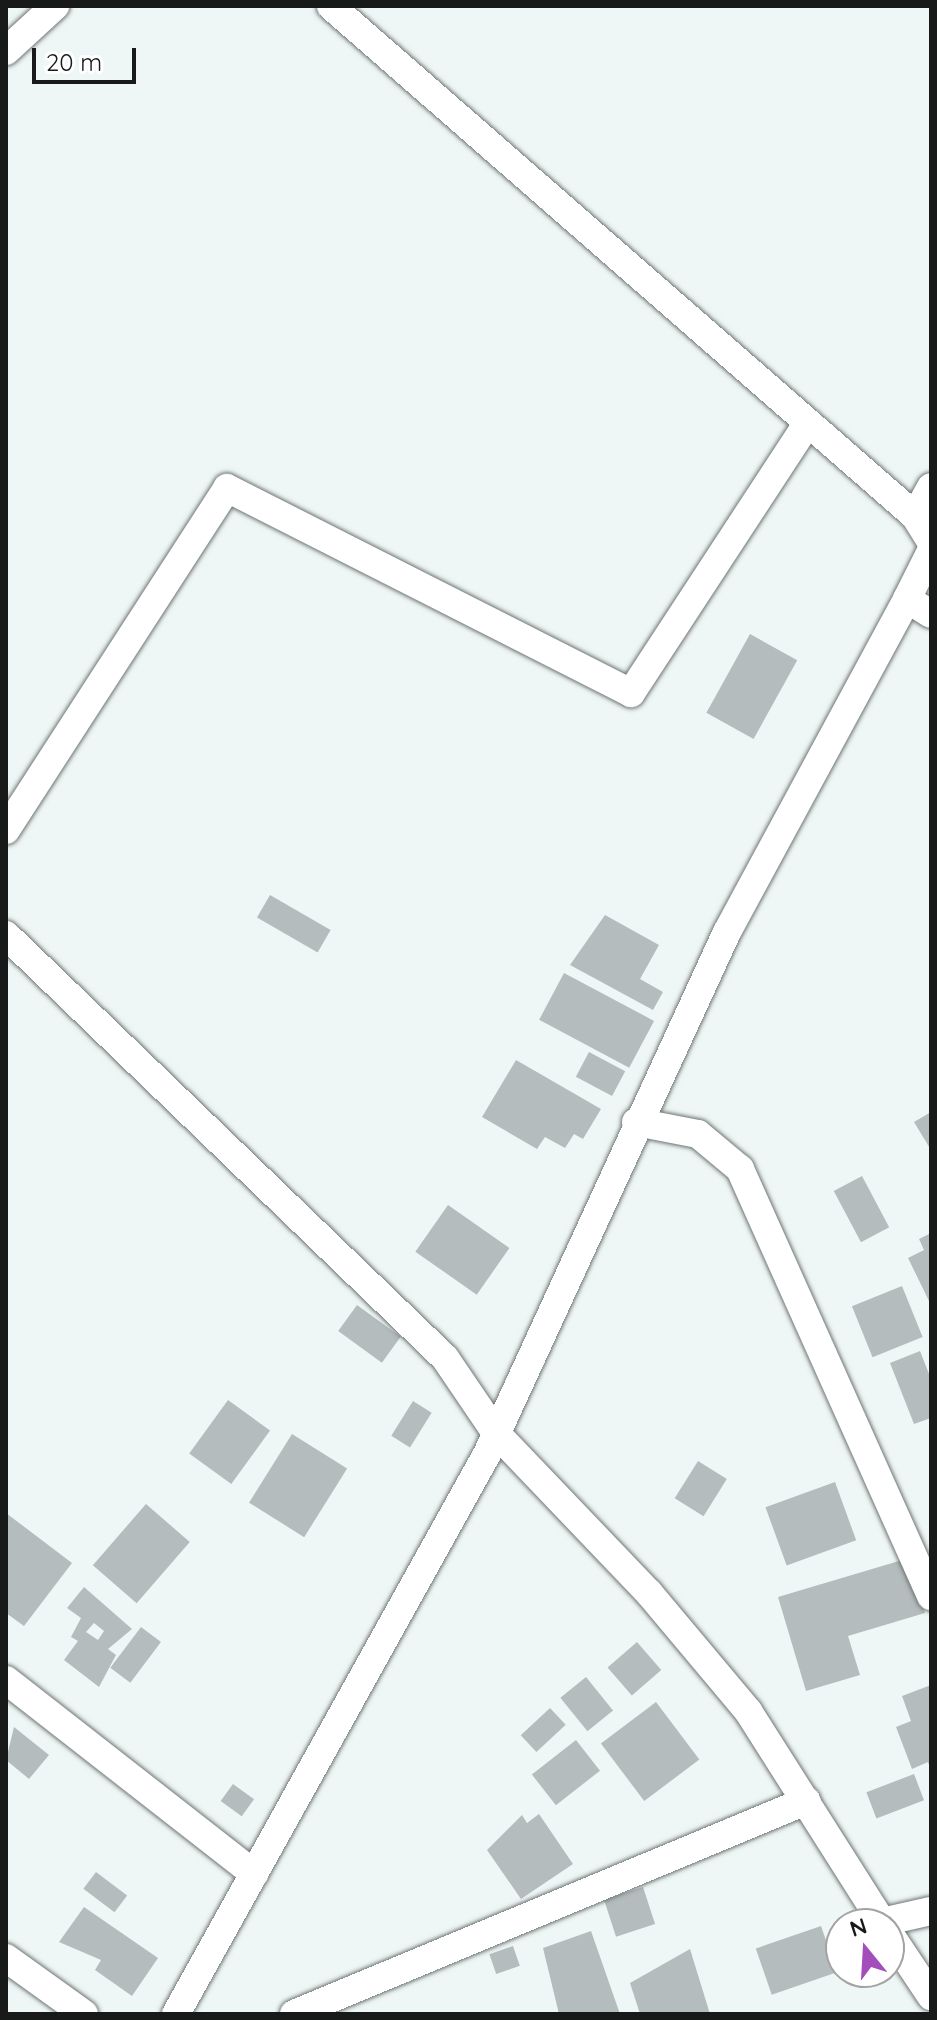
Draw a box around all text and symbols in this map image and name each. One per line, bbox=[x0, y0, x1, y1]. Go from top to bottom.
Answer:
scale bar bbox=[36, 32, 140, 82]
text: 20 m bbox=[46, 47, 102, 77]
north arrow bbox=[825, 1908, 905, 1988]
text: N bbox=[846, 1911, 870, 1943]

